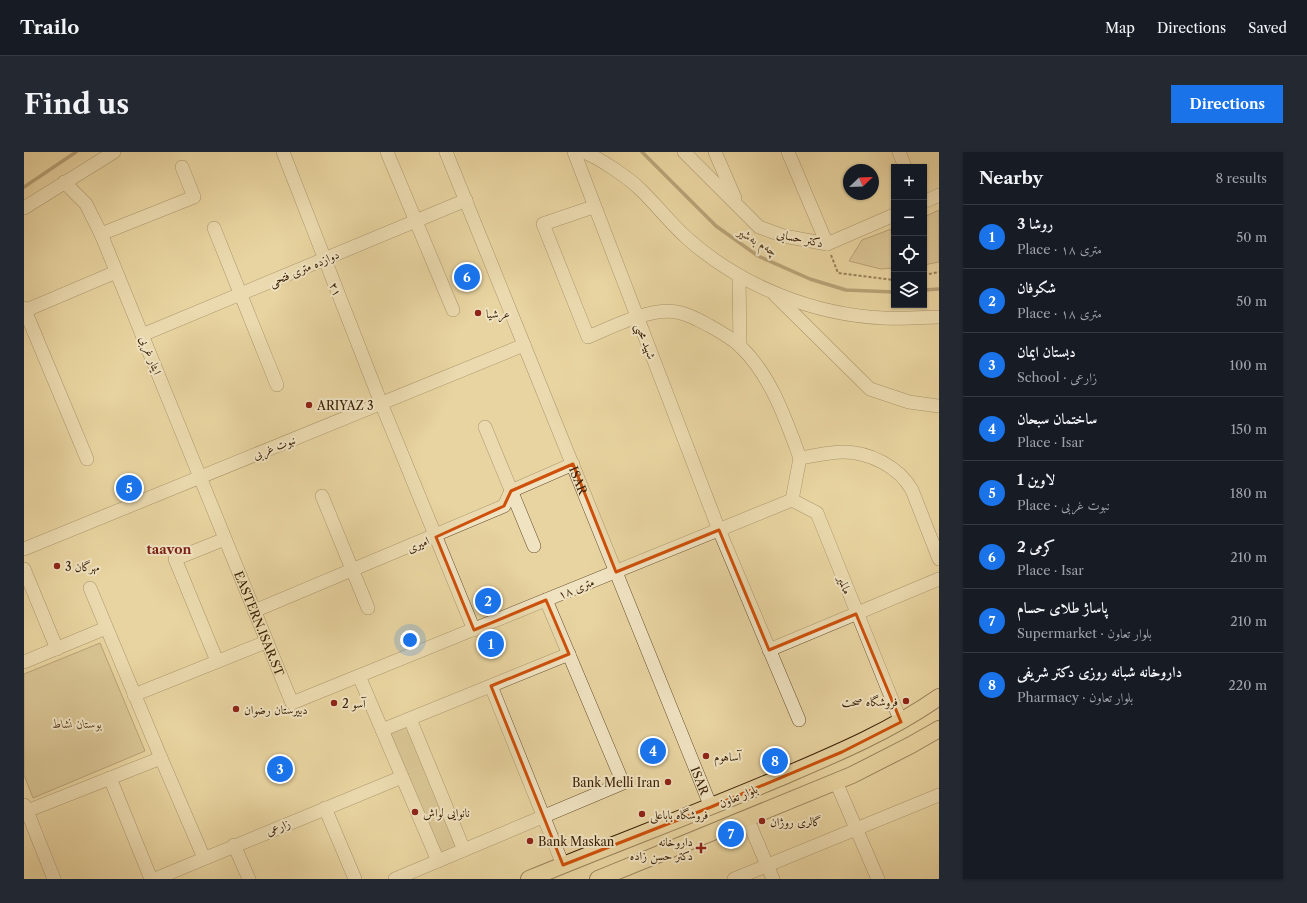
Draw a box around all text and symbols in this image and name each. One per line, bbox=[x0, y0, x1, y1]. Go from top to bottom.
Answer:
text: Trailo bbox=[20, 16, 79, 39]
text: Map bbox=[1105, 19, 1135, 37]
text: Directions bbox=[1157, 19, 1226, 37]
text: Saved bbox=[1248, 19, 1287, 37]
button: Directions bbox=[1171, 85, 1283, 123]
text: Find us bbox=[24, 87, 129, 121]
north arrow bbox=[843, 164, 879, 200]
map controls bbox=[891, 164, 927, 308]
button: + bbox=[891, 164, 927, 200]
text: Nearby bbox=[979, 168, 1043, 188]
text: 8 results bbox=[1215, 170, 1267, 186]
button: − bbox=[891, 200, 927, 236]
text: روشا 3 bbox=[1017, 214, 1053, 233]
water label: چەم بەشیر bbox=[732, 222, 781, 263]
street label: دکتر حسابی bbox=[775, 226, 825, 252]
text: 1 bbox=[989, 229, 995, 245]
text: 50 m bbox=[1236, 229, 1267, 245]
button: locate bbox=[891, 236, 927, 272]
text: Place · ۱۸ متری bbox=[1017, 241, 1102, 257]
street label: دوازده متری فتحی bbox=[267, 246, 342, 291]
pin: 6 bbox=[454, 262, 480, 292]
button: layers bbox=[891, 272, 927, 308]
text: شکوفان bbox=[1017, 278, 1056, 297]
street label: ۲۱ bbox=[326, 280, 346, 298]
text: 2 bbox=[988, 293, 996, 309]
text: 50 m bbox=[1236, 293, 1267, 309]
text: Place · ۱۸ متری bbox=[1017, 305, 1102, 321]
place label: عرشیا bbox=[486, 306, 510, 323]
marker: عرشیا bbox=[473, 308, 483, 318]
street label: شهید محبی bbox=[629, 321, 660, 362]
street label: ایثار غربی bbox=[135, 334, 166, 378]
text: دبستان ایمان bbox=[1017, 342, 1076, 361]
text: 3 bbox=[988, 357, 996, 373]
text: 100 m bbox=[1229, 357, 1267, 373]
text: School · زارعی bbox=[1017, 369, 1097, 385]
place label: ARIYAZ 3 bbox=[316, 398, 374, 413]
marker: ARIYAZ 3 bbox=[304, 400, 314, 410]
text: ساختمان سبحان bbox=[1017, 409, 1097, 428]
text: 4 bbox=[988, 421, 996, 437]
text: 150 m bbox=[1231, 421, 1267, 437]
street label: نبوت غربی bbox=[250, 432, 298, 464]
text: Place · Isar bbox=[1017, 434, 1084, 450]
street label: ISAR bbox=[566, 464, 592, 498]
text: لاوین 1 bbox=[1017, 470, 1055, 489]
pin: 5 bbox=[116, 473, 142, 503]
text: 5 bbox=[988, 485, 996, 501]
text: 180 m bbox=[1230, 485, 1267, 501]
text: Place · نبوت غربی bbox=[1017, 497, 1110, 513]
street label: امیری bbox=[404, 532, 432, 555]
text: کرمی 2 bbox=[1017, 537, 1055, 556]
district label: taavon bbox=[147, 541, 192, 557]
text: 6 bbox=[988, 549, 996, 565]
text: 210 m bbox=[1230, 549, 1267, 565]
place label: مهرگان 3 bbox=[65, 559, 100, 575]
marker: مهرگان 3 bbox=[52, 561, 62, 571]
text: Place · Isar bbox=[1017, 562, 1084, 578]
street label: EASTERN.ISAR.ST bbox=[231, 569, 288, 678]
street label: مالمیر bbox=[834, 572, 855, 596]
street label: ۱۸ متری bbox=[556, 574, 596, 602]
pin: 2 bbox=[475, 586, 501, 616]
text: پاساژ طلای حسام bbox=[1017, 598, 1108, 617]
text: 7 bbox=[989, 613, 995, 629]
text: 210 m bbox=[1230, 613, 1267, 629]
text: Supermarket · بلوار تعاون bbox=[1017, 625, 1152, 641]
pin: 1 bbox=[478, 629, 504, 659]
your location bbox=[400, 630, 420, 650]
text: داروخانه شبانه روزی دکتر شریفی bbox=[1017, 662, 1182, 681]
text: 8 bbox=[988, 677, 996, 693]
text: 220 m bbox=[1228, 677, 1267, 693]
text: Pharmacy · بلوار تعاون bbox=[1017, 689, 1133, 705]
place label: فروشگاه صحت bbox=[842, 694, 898, 710]
place label: آسو 2 bbox=[342, 696, 367, 712]
marker: فروشگاه صحت bbox=[901, 696, 911, 706]
marker: آسو 2 bbox=[329, 698, 339, 708]
place label: دبیرستان رضوان bbox=[244, 702, 308, 718]
marker: دبیرستان رضوان bbox=[231, 704, 241, 714]
park label: بوستان نشاط bbox=[52, 716, 103, 732]
pin: 4 bbox=[640, 736, 666, 766]
pin: 8 bbox=[762, 746, 788, 776]
place label: آساهوم bbox=[714, 749, 743, 768]
marker: آساهوم bbox=[701, 751, 711, 761]
pin: 3 bbox=[267, 754, 293, 784]
street label: ISAR bbox=[688, 764, 713, 798]
place label: Bank Melli Iran bbox=[572, 775, 660, 790]
marker: Bank Melli Iran bbox=[663, 777, 673, 787]
street label: بلوار تعاون bbox=[716, 781, 760, 812]
place label: نانوایی لواش bbox=[423, 805, 470, 821]
marker: نانوایی لواش bbox=[410, 807, 420, 817]
place label: فروشگاه باباعلی bbox=[650, 807, 708, 824]
marker: فروشگاه باباعلی bbox=[637, 809, 647, 819]
place label: گالری روژان bbox=[770, 814, 822, 830]
street label: زارعی bbox=[264, 815, 293, 839]
marker: گالری روژان bbox=[757, 816, 767, 826]
pin: 7 bbox=[718, 819, 744, 849]
place label: Bank Maskan bbox=[538, 834, 615, 849]
place label: داروخانه دکتر حسن زاده bbox=[630, 834, 693, 865]
marker: Bank Maskan bbox=[525, 836, 535, 846]
marker: داروخانه دکتر حسن زاده bbox=[696, 843, 706, 853]

